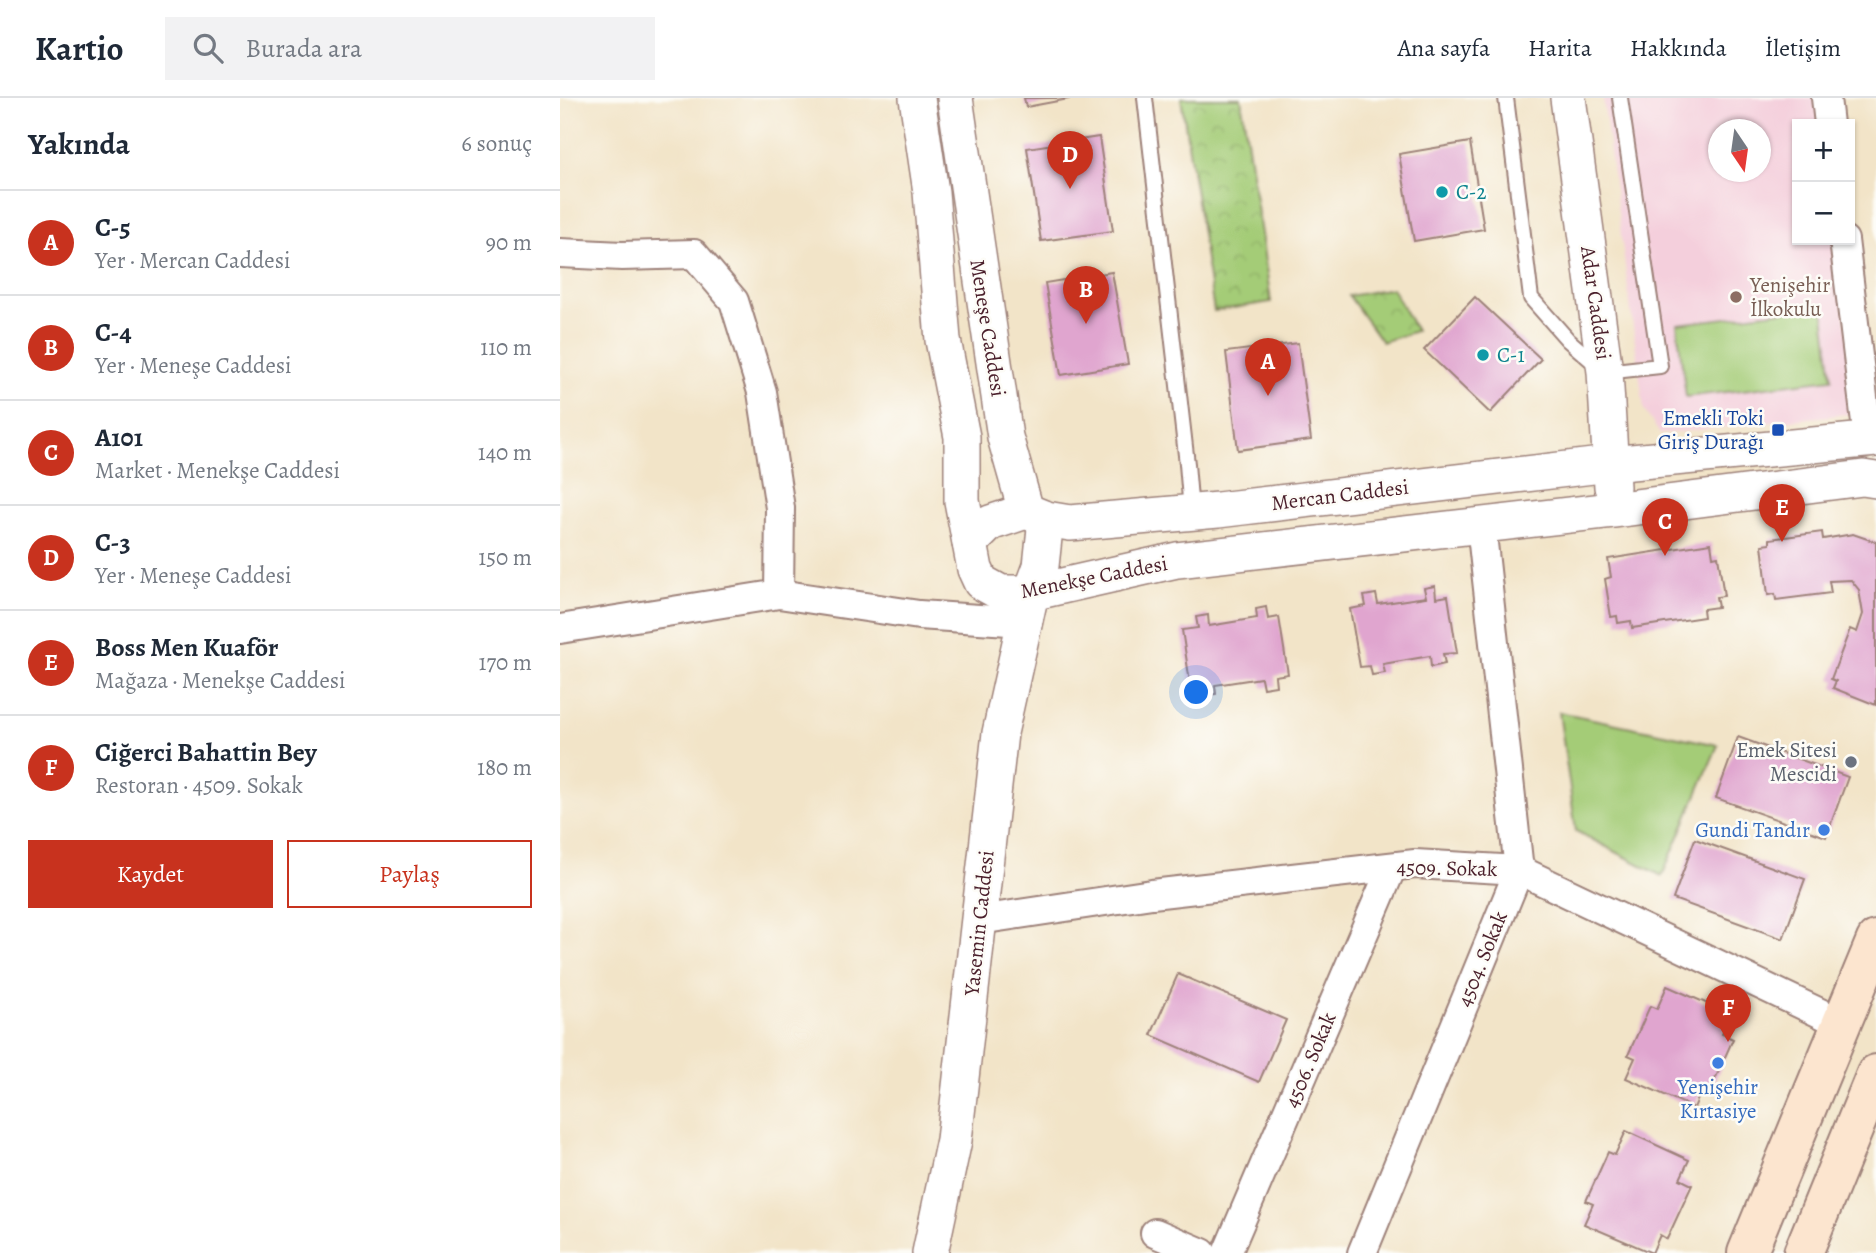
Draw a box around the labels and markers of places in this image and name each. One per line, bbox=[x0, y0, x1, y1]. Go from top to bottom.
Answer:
pin: D bbox=[1047, 131, 1093, 189]
place label: C-2 bbox=[1456, 178, 1486, 206]
marker: C-2 bbox=[1434, 184, 1450, 200]
pin: B bbox=[1063, 266, 1109, 324]
place label: Yenişehir İlkokulu bbox=[1749, 271, 1830, 323]
marker: Yenişehir İlkokulu bbox=[1728, 289, 1744, 305]
pin: A bbox=[1245, 338, 1291, 396]
place label: C-1 bbox=[1497, 341, 1525, 369]
marker: C-1 bbox=[1475, 347, 1491, 363]
place label: Emekli Toki Giriş Durağı bbox=[1658, 404, 1764, 456]
marker: Emekli Toki Giriş Durağı bbox=[1770, 422, 1786, 438]
pin: E bbox=[1759, 484, 1805, 542]
pin: C bbox=[1642, 498, 1688, 556]
place label: Emek Sitesi Mescidi bbox=[1736, 736, 1837, 788]
marker: Emek Sitesi Mescidi bbox=[1843, 754, 1859, 770]
place label: Gundi Tandır bbox=[1695, 816, 1810, 844]
marker: Gundi Tandır bbox=[1816, 822, 1832, 838]
pin: F bbox=[1705, 984, 1751, 1042]
marker: Yenişehir Kırtasiye bbox=[1710, 1055, 1726, 1071]
place label: Yenişehir Kırtasiye bbox=[1677, 1073, 1758, 1125]

